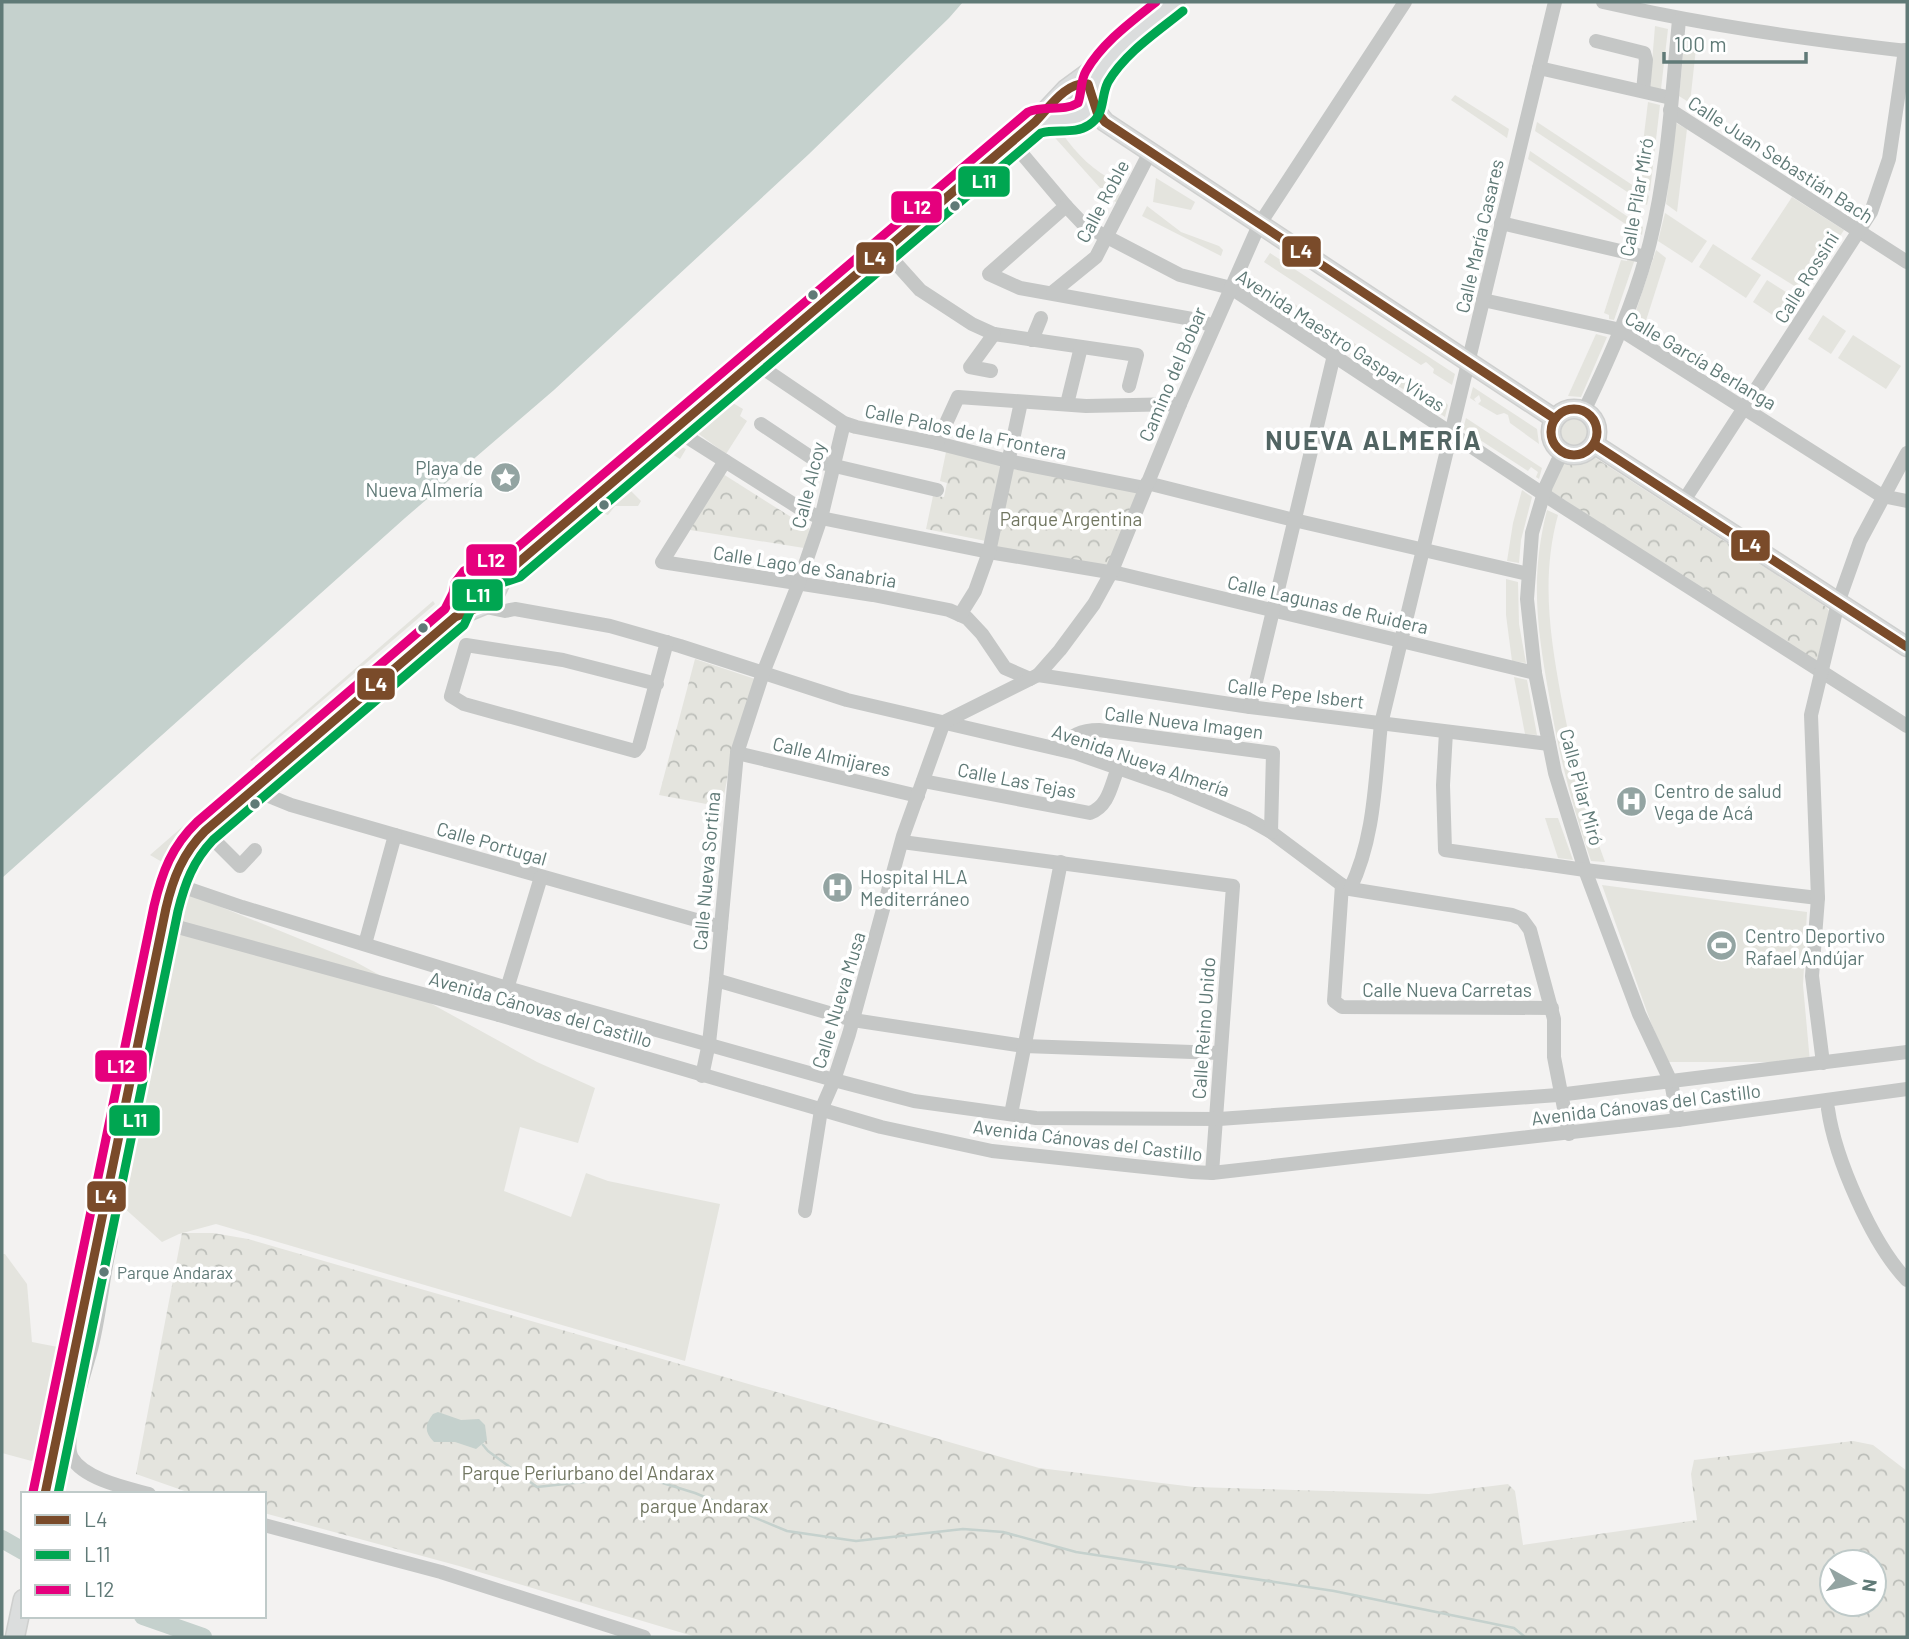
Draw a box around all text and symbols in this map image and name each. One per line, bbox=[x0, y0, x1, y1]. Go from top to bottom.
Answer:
scale bar bbox=[1664, 21, 1806, 65]
text: 100 m bbox=[1674, 31, 1727, 56]
street label: Calle Juan Sebastián Bach bbox=[1684, 90, 1878, 228]
street label: Calle Pilar Miró bbox=[1614, 136, 1658, 258]
street label: Calle Roble bbox=[1071, 156, 1133, 246]
street label: Calle María Casares bbox=[1450, 157, 1508, 315]
line badge: L11 bbox=[957, 165, 1011, 198]
text: L11 bbox=[972, 169, 996, 192]
line badge: L12 bbox=[890, 190, 943, 224]
text: L12 bbox=[903, 195, 931, 218]
unlabelled marker bbox=[948, 199, 962, 213]
street label: Calle Rossini bbox=[1769, 227, 1843, 327]
line badge: L4 bbox=[1281, 235, 1322, 268]
text: L4 bbox=[1290, 239, 1312, 262]
line badge: L4 bbox=[855, 241, 895, 275]
text: L4 bbox=[864, 246, 886, 269]
street label: Avenida Maestro Gaspar Vivas bbox=[1232, 264, 1450, 416]
unlabelled marker bbox=[806, 288, 820, 302]
street label: Camino del Bobar bbox=[1133, 303, 1211, 445]
street label: Calle García Berlanga bbox=[1621, 306, 1781, 414]
street label: Calle Palos de la Frontera bbox=[863, 398, 1069, 464]
district label: NUEVA ALMERÍA bbox=[1265, 424, 1483, 455]
street label: Calle Alcoy bbox=[786, 439, 830, 531]
place label: Playa de Nueva Almería bbox=[366, 456, 483, 501]
place icon: Playa de Nueva Almería bbox=[489, 461, 523, 495]
unlabelled marker bbox=[597, 498, 611, 512]
park label: Parque Argentina bbox=[1000, 507, 1142, 530]
line badge: L4 bbox=[1730, 529, 1771, 562]
text: L4 bbox=[1739, 533, 1761, 556]
street label: Calle Lago de Sanabria bbox=[712, 540, 898, 592]
line badge: L12 bbox=[465, 543, 518, 577]
text: L12 bbox=[477, 548, 505, 571]
street label: Calle Lagunas de Ruidera bbox=[1225, 570, 1431, 638]
line badge: L11 bbox=[451, 578, 504, 612]
text: L11 bbox=[466, 583, 490, 606]
unlabelled marker bbox=[416, 621, 430, 635]
line badge: L4 bbox=[356, 667, 396, 701]
text: L4 bbox=[365, 672, 387, 695]
street label: Calle Pepe Isbert bbox=[1226, 673, 1366, 713]
street label: Calle Nueva Imagen bbox=[1103, 701, 1265, 743]
street label: Avenida Nueva Almería bbox=[1049, 719, 1233, 801]
street label: Calle Pilar Miró bbox=[1555, 726, 1609, 848]
street label: Calle Almijares bbox=[771, 731, 893, 781]
street label: Calle Las Tejas bbox=[956, 757, 1078, 803]
place label: Centro de salud Vega de Acá bbox=[1654, 779, 1782, 824]
hospital icon: Centro de salud Vega de Acá bbox=[1614, 784, 1648, 818]
street label: Calle Nueva Sortina bbox=[688, 791, 724, 951]
unlabelled marker bbox=[248, 797, 262, 811]
street label: Calle Portugal bbox=[434, 816, 550, 870]
place label: Hospital HLA Mediterráneo bbox=[860, 865, 970, 910]
hospital icon: Hospital HLA Mediterráneo bbox=[820, 870, 854, 904]
place label: Centro Deportivo Rafael Andújar bbox=[1745, 924, 1885, 969]
street label: Calle Nueva Musa bbox=[806, 929, 870, 1071]
sports icon: Centro Deportivo Rafael Andújar bbox=[1705, 929, 1739, 963]
street label: Calle Reino Unido bbox=[1187, 956, 1219, 1100]
street label: Avenida Cánovas del Castillo bbox=[427, 966, 655, 1052]
street label: Calle Nueva Carretas bbox=[1362, 978, 1532, 1001]
line badge: L12 bbox=[94, 1049, 148, 1083]
text: L12 bbox=[107, 1054, 135, 1077]
street label: Avenida Cánovas del Castillo bbox=[1530, 1078, 1762, 1130]
line badge: L11 bbox=[108, 1104, 161, 1137]
text: L11 bbox=[123, 1108, 147, 1131]
street label: Avenida Cánovas del Castillo bbox=[972, 1114, 1204, 1166]
line badge: L4 bbox=[86, 1180, 127, 1213]
text: L4 bbox=[95, 1184, 117, 1207]
place label: Parque Andarax bbox=[117, 1262, 233, 1282]
marker: Parque Andarax bbox=[97, 1265, 111, 1279]
park label: Parque Periurbano del Andarax bbox=[462, 1461, 714, 1484]
legend bbox=[21, 1492, 266, 1618]
park label: parque Andarax bbox=[640, 1494, 768, 1517]
text: L4 bbox=[84, 1506, 108, 1531]
text: L11 bbox=[84, 1541, 111, 1566]
north arrow bbox=[1818, 1548, 1888, 1618]
text: L12 bbox=[84, 1576, 115, 1601]
text: N bbox=[1858, 1578, 1883, 1593]

